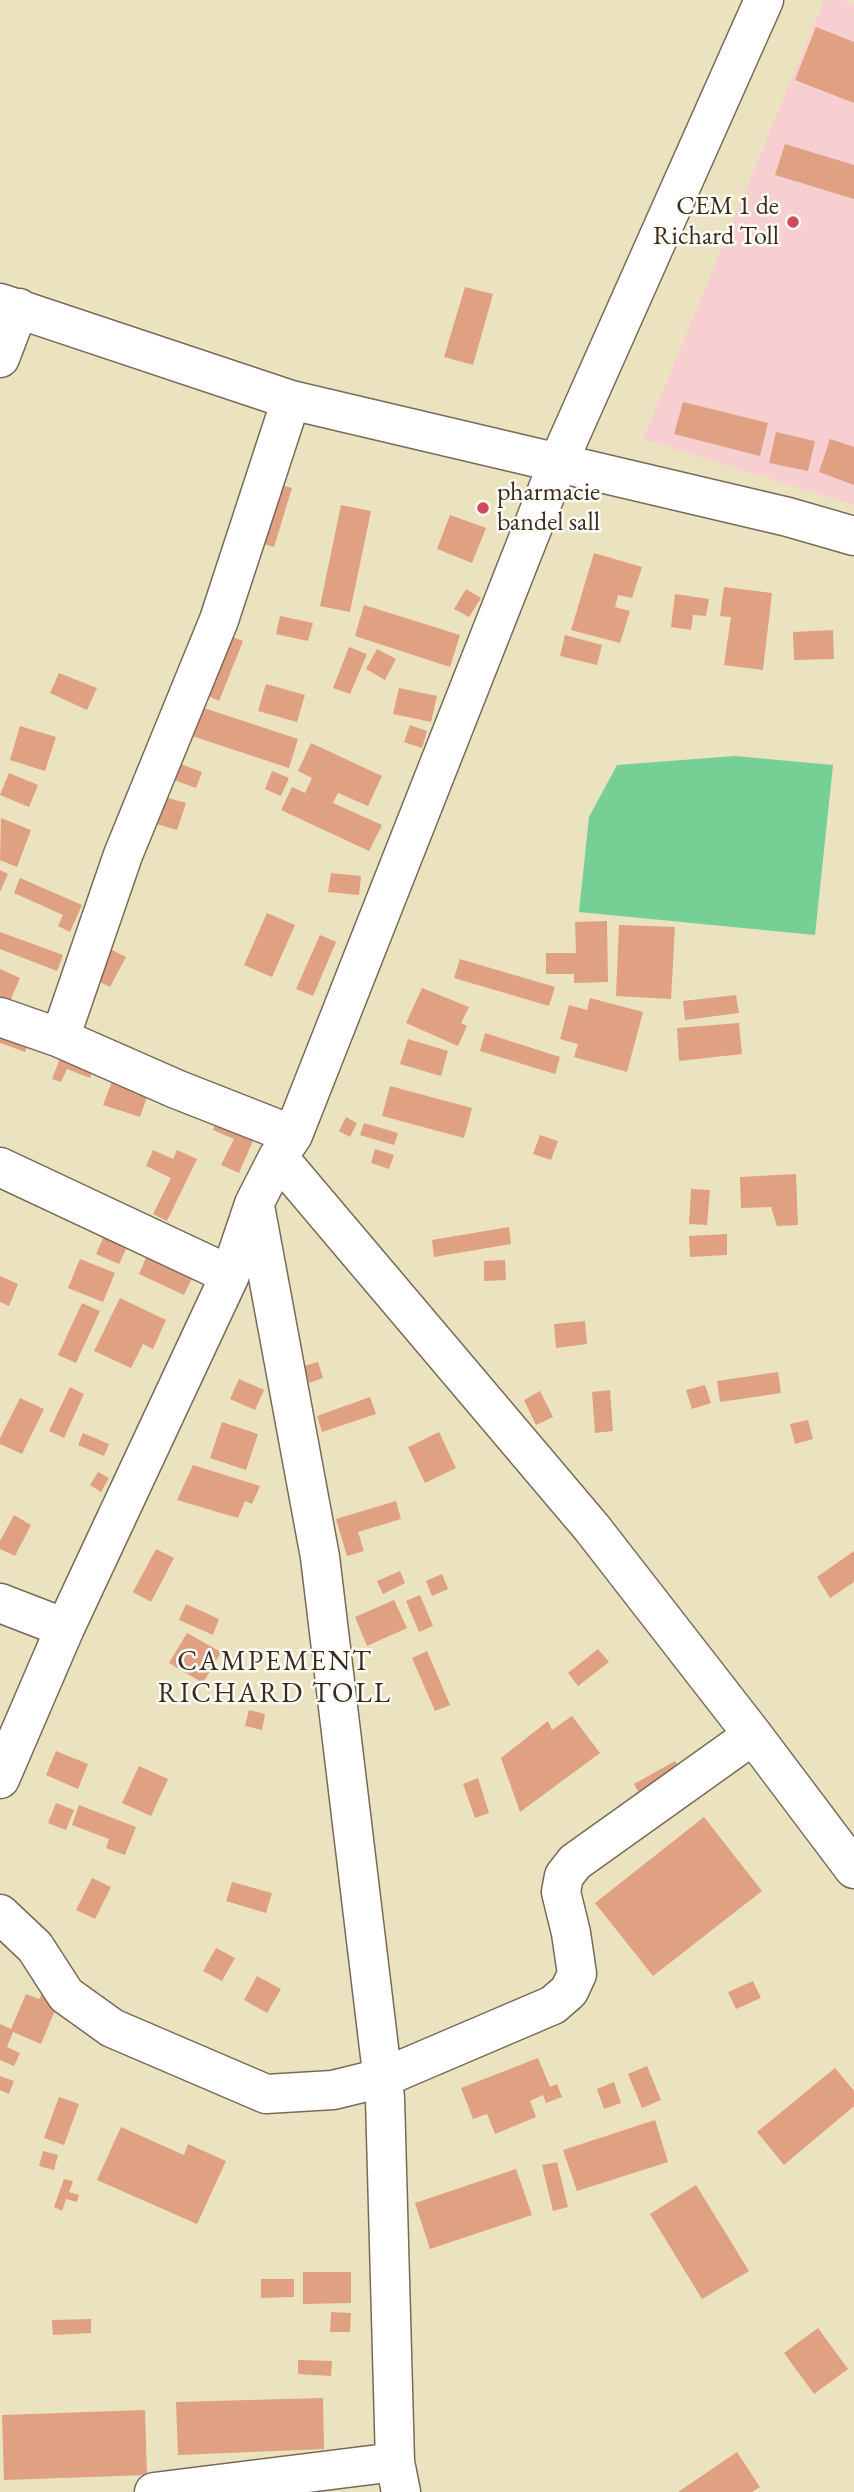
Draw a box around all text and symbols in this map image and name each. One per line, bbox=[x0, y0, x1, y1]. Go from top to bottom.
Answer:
place label: CEM 1 de Richard Toll bbox=[653, 191, 779, 252]
marker: CEM 1 de Richard Toll bbox=[785, 214, 801, 230]
place label: pharmacie bandel sall bbox=[497, 477, 600, 538]
marker: pharmacie bandel sall bbox=[475, 500, 491, 516]
district label: CAMPEMENT RICHARD TOLL bbox=[159, 1645, 391, 1711]

